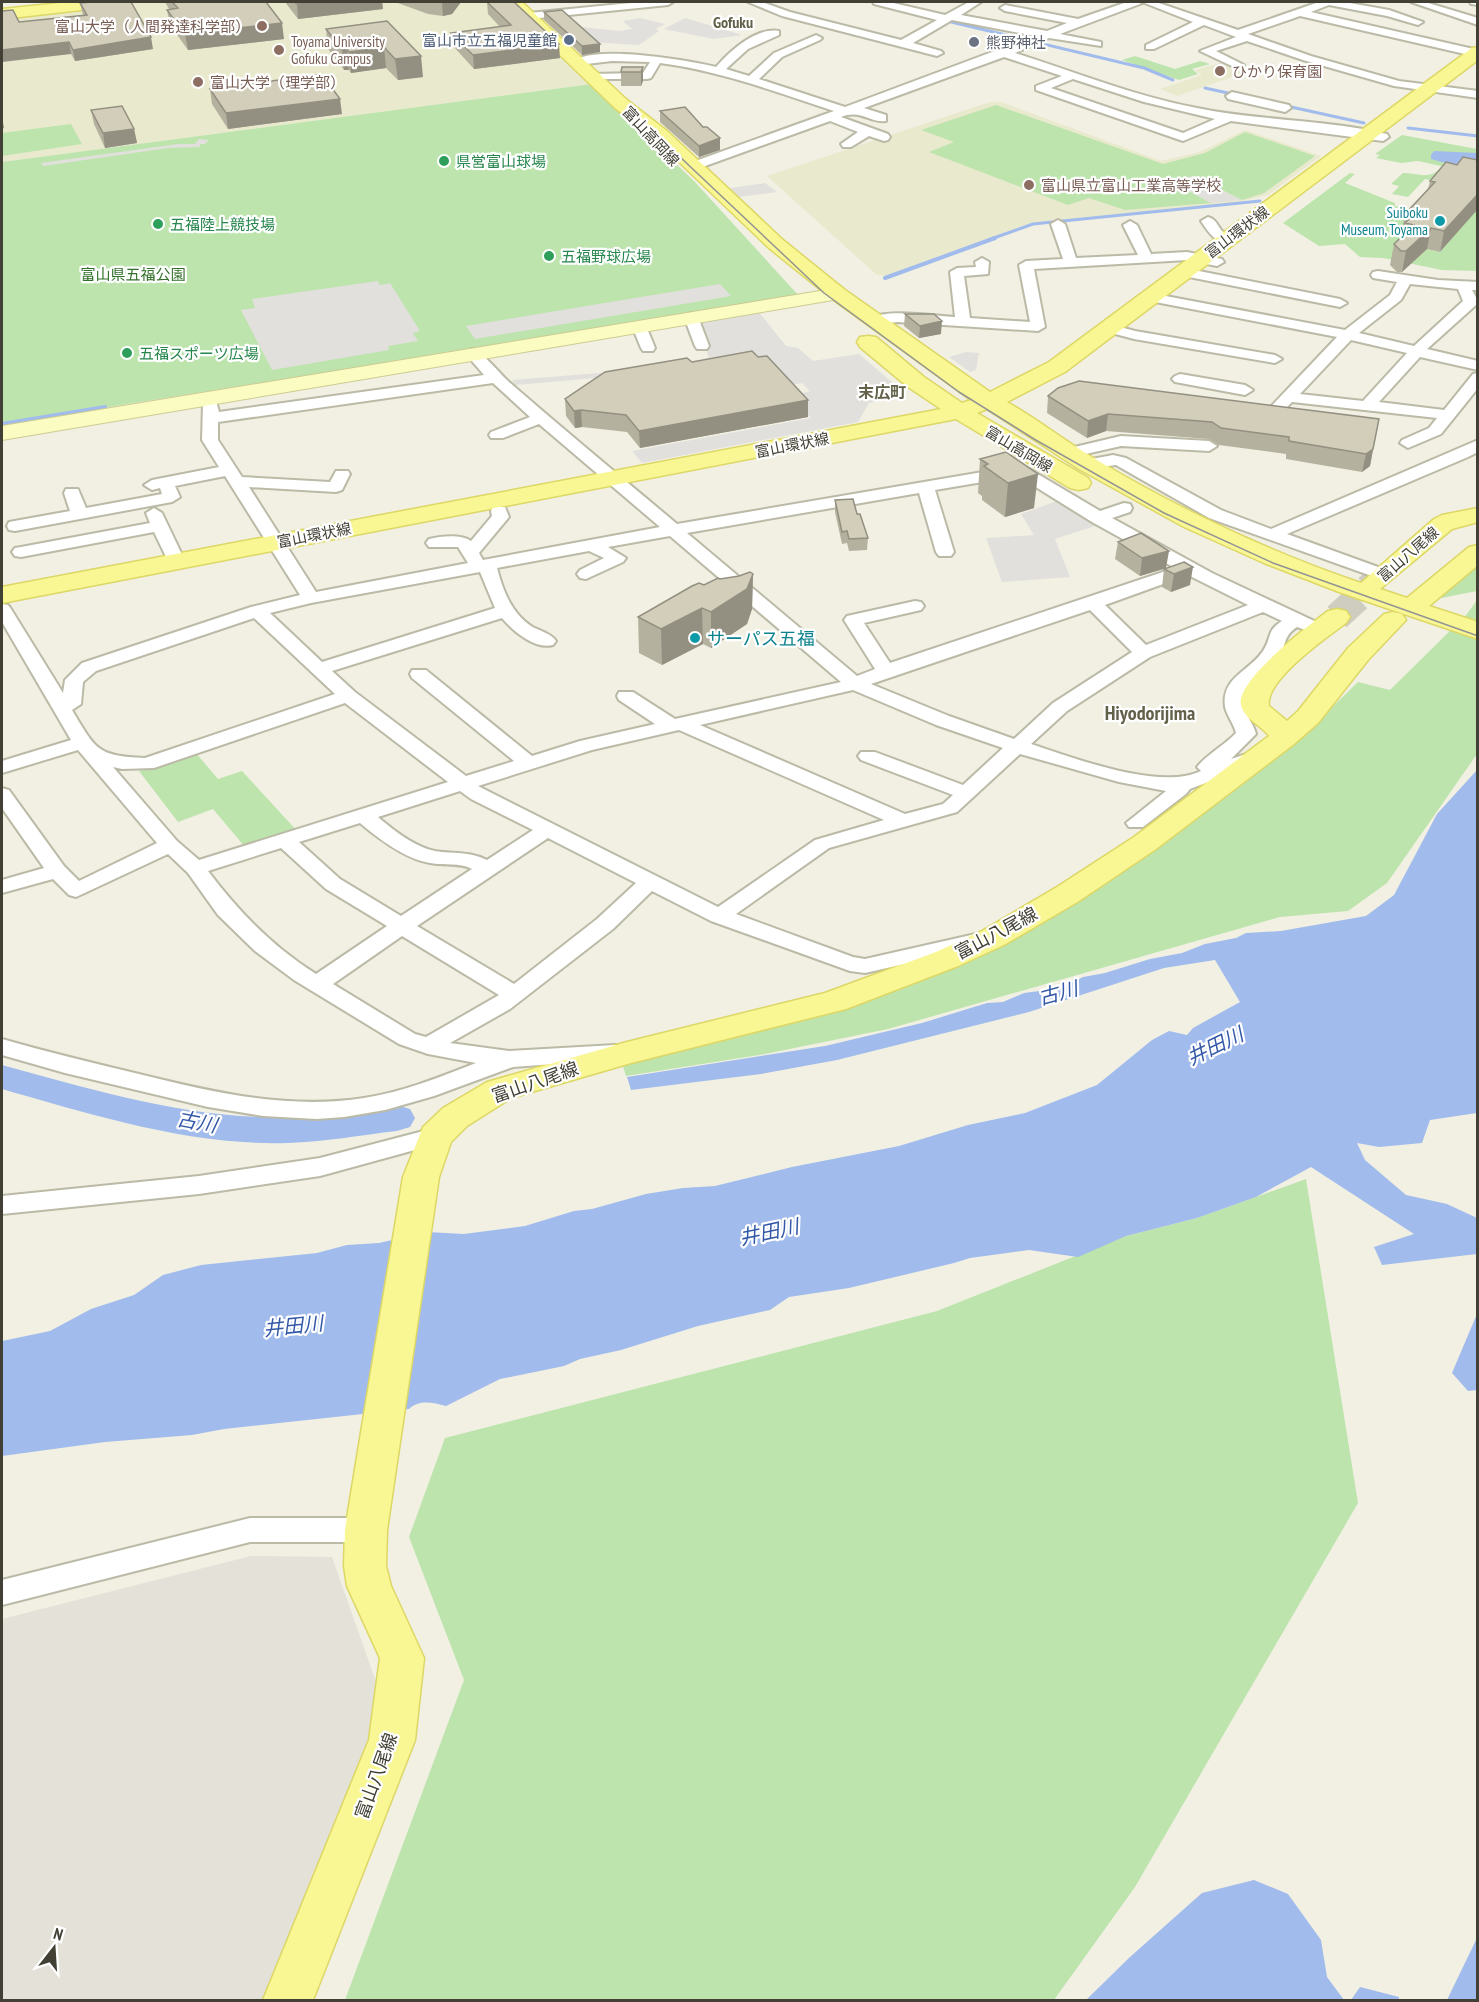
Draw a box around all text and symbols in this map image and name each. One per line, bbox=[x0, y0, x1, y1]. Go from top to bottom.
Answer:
district label: Gofuku bbox=[713, 12, 753, 32]
place label: 富山大学（人間発達科学部） bbox=[55, 17, 250, 36]
marker: 富山大学（人間発達科学部） bbox=[255, 19, 269, 33]
place label: 富山市立五福児童館 bbox=[422, 31, 557, 50]
place label: Toyama University Gofuku Campus bbox=[291, 32, 385, 68]
marker: 富山市立五福児童館 bbox=[562, 33, 576, 47]
place label: 熊野神社 bbox=[986, 33, 1046, 52]
marker: 熊野神社 bbox=[967, 35, 981, 49]
marker: Toyama University Gofuku Campus bbox=[272, 43, 286, 57]
place label: ひかり保育園 bbox=[1232, 62, 1322, 81]
marker: ひかり保育園 bbox=[1213, 64, 1227, 78]
place label: 富山大学（理学部） bbox=[210, 73, 345, 92]
marker: 富山大学（理学部） bbox=[191, 75, 205, 89]
street label: 富山高岡線 bbox=[618, 102, 684, 170]
place label: 県営富山球場 bbox=[456, 152, 546, 171]
marker: 県営富山球場 bbox=[437, 154, 451, 168]
place label: 富山県立富山工業高等学校 bbox=[1041, 176, 1221, 195]
marker: 富山県立富山工業高等学校 bbox=[1022, 178, 1036, 192]
street label: 富山環状線 bbox=[1201, 202, 1273, 262]
place label: Suiboku Museum, Toyama bbox=[1341, 203, 1428, 239]
marker: Suiboku Museum, Toyama bbox=[1433, 214, 1447, 228]
place label: 五福陸上競技場 bbox=[170, 215, 275, 234]
marker: 五福陸上競技場 bbox=[151, 217, 165, 231]
place label: 五福野球広場 bbox=[561, 247, 651, 266]
marker: 五福野球広場 bbox=[542, 249, 556, 263]
park label: 富山県五福公園 bbox=[80, 265, 186, 284]
place label: 五福スポーツ広場 bbox=[139, 344, 259, 363]
marker: 五福スポーツ広場 bbox=[120, 346, 134, 360]
district label: 末広町 bbox=[858, 382, 906, 402]
street label: 富山高岡線 bbox=[982, 422, 1056, 476]
street label: 富山環状線 bbox=[753, 429, 831, 461]
street label: 富山環状線 bbox=[275, 519, 353, 551]
street label: 富山八尾線 bbox=[1373, 522, 1443, 586]
place label: サーパス五福 bbox=[707, 627, 815, 650]
marker: サーパス五福 bbox=[688, 631, 702, 645]
district label: Hiyodorijima bbox=[1105, 700, 1195, 726]
street label: 富山八尾線 bbox=[951, 902, 1041, 964]
water label: 古川 bbox=[1035, 975, 1083, 1011]
water label: 井田川 bbox=[1182, 1020, 1249, 1071]
street label: 富山八尾線 bbox=[489, 1056, 581, 1108]
water label: 古川 bbox=[175, 1105, 221, 1139]
water label: 井田川 bbox=[737, 1213, 803, 1251]
water label: 井田川 bbox=[262, 1310, 326, 1342]
street label: 富山八尾線 bbox=[350, 1730, 402, 1822]
north arrow bbox=[24, 1918, 84, 1978]
text: N bbox=[51, 1923, 65, 1944]

